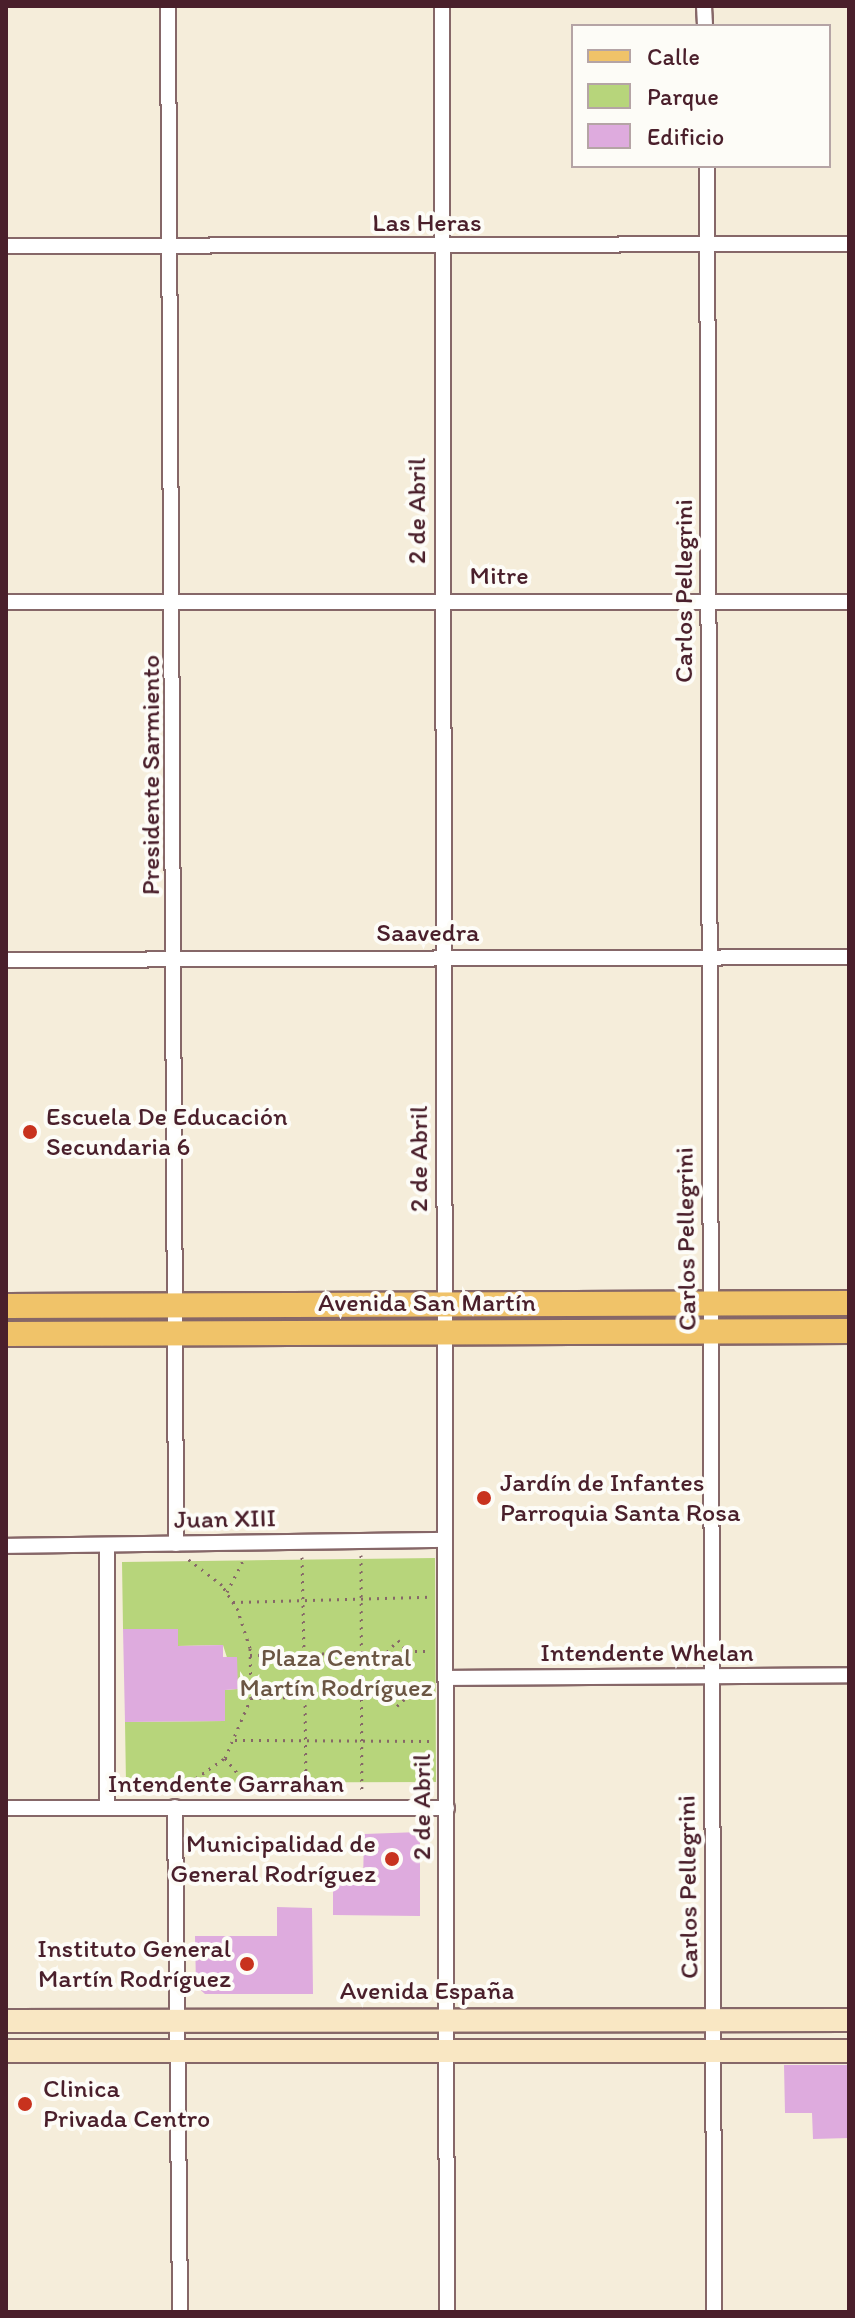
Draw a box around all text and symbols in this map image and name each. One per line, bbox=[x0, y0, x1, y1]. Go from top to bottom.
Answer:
legend bbox=[571, 24, 831, 168]
text: Calle bbox=[647, 42, 700, 71]
text: Parque bbox=[647, 82, 719, 111]
text: Edificio bbox=[647, 122, 724, 151]
street label: Las Heras bbox=[372, 207, 482, 239]
street label: 2 de Abril bbox=[401, 458, 433, 564]
street label: Carlos Pellegrini bbox=[668, 499, 700, 683]
street label: Mitre bbox=[469, 560, 529, 592]
street label: Presidente Sarmiento bbox=[135, 654, 167, 896]
street label: Saavedra bbox=[376, 917, 480, 949]
place label: Escuela De Educación Secundaria 6 bbox=[46, 1101, 287, 1162]
street label: 2 de Abril bbox=[403, 1106, 435, 1212]
marker: Escuela De Educación Secundaria 6 bbox=[21, 1123, 39, 1141]
street label: Carlos Pellegrini bbox=[669, 1147, 703, 1331]
street label: Avenida San Martín bbox=[318, 1287, 536, 1319]
place label: Jardín de Infantes Parroquia Santa Rosa bbox=[500, 1467, 738, 1528]
marker: Jardín de Infantes Parroquia Santa Rosa bbox=[475, 1489, 493, 1507]
street label: Juan XIII bbox=[173, 1503, 277, 1535]
street label: Intendente Whelan bbox=[540, 1637, 754, 1669]
park label: Plaza Central Martín Rodríguez bbox=[239, 1642, 433, 1704]
street label: 2 de Abril bbox=[406, 1754, 438, 1860]
street label: Intendente Garrahan bbox=[108, 1768, 344, 1800]
street label: Carlos Pellegrini bbox=[671, 1795, 705, 1979]
place label: Municipalidad de General Rodríguez bbox=[170, 1828, 376, 1890]
marker: Municipalidad de General Rodríguez bbox=[383, 1850, 401, 1868]
place label: Instituto General Martín Rodríguez bbox=[38, 1933, 231, 1994]
marker: Instituto General Martín Rodríguez bbox=[238, 1955, 256, 1973]
street label: Avenida España bbox=[340, 1975, 514, 2007]
place label: Clinica Privada Centro bbox=[43, 2073, 210, 2134]
marker: Clinica Privada Centro bbox=[14, 2093, 36, 2115]

